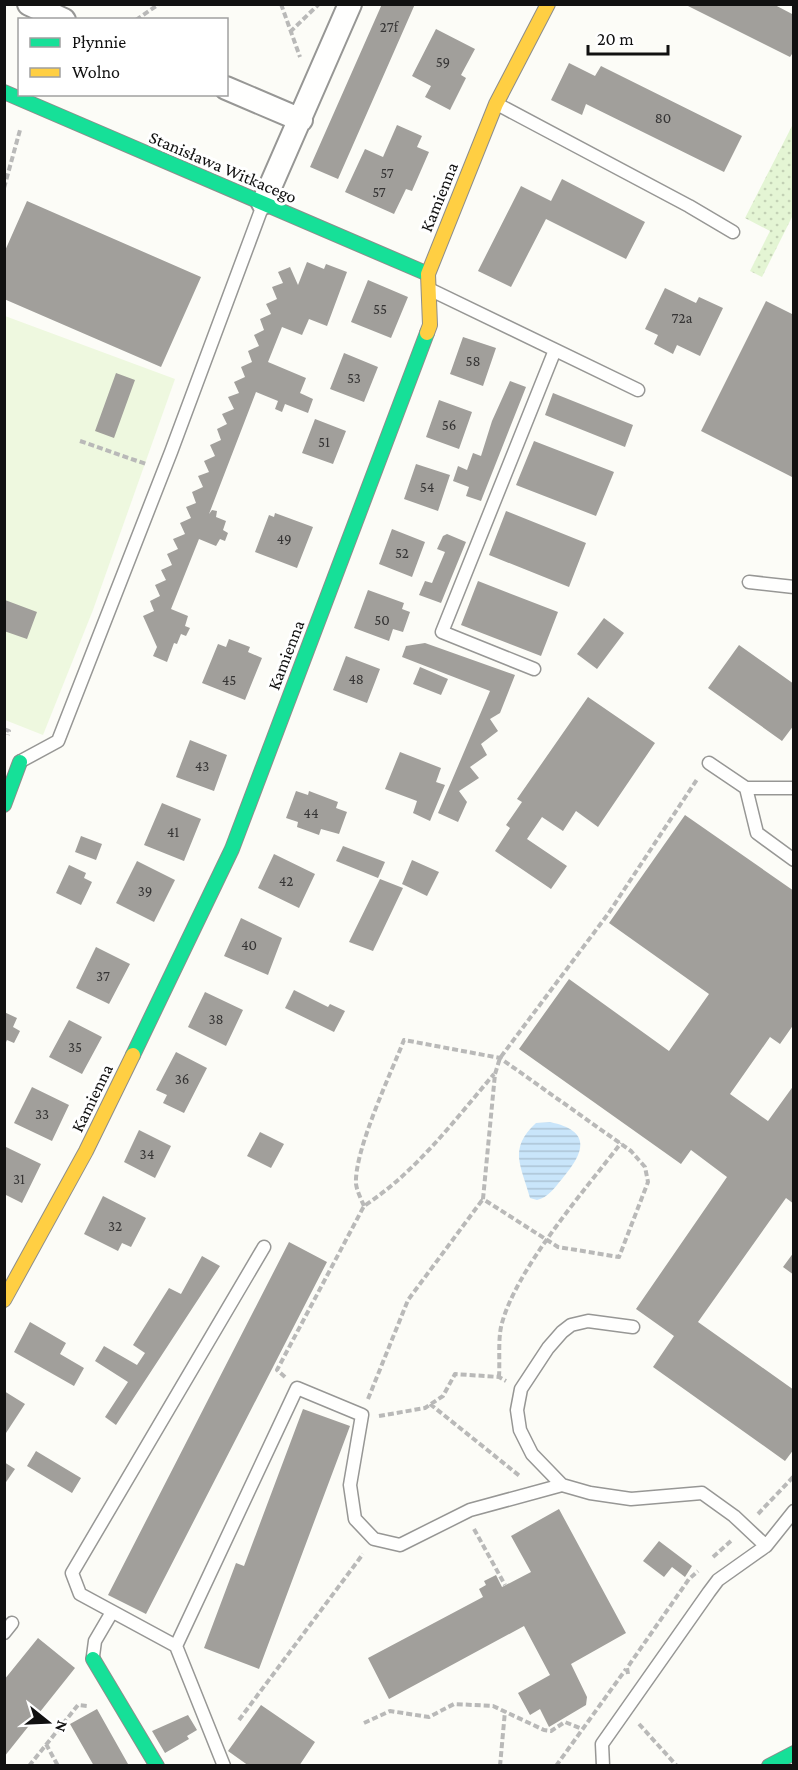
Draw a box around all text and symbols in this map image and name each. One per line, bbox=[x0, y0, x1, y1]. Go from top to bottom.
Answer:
legend bbox=[18, 18, 228, 96]
scale bar bbox=[588, 18, 668, 56]
house number: 27f bbox=[380, 19, 400, 35]
text: 20 m bbox=[597, 29, 634, 49]
text: Płynnie bbox=[72, 32, 126, 52]
house number: 59 bbox=[436, 54, 450, 70]
text: Wolno bbox=[72, 62, 120, 82]
house number: 80 bbox=[655, 110, 671, 126]
street label: Stanisława Witkacego bbox=[146, 127, 300, 207]
street label: Kamienna bbox=[416, 159, 462, 235]
house number: 57 bbox=[380, 165, 394, 181]
house number: 57 bbox=[372, 184, 386, 200]
house number: 55 bbox=[373, 301, 387, 317]
house number: 72a bbox=[671, 310, 693, 326]
house number: 58 bbox=[465, 353, 481, 369]
house number: 53 bbox=[347, 370, 361, 386]
house number: 56 bbox=[442, 417, 456, 433]
house number: 51 bbox=[318, 434, 330, 450]
house number: 54 bbox=[420, 479, 434, 495]
house number: 49 bbox=[276, 531, 292, 547]
house number: 52 bbox=[395, 545, 409, 561]
house number: 50 bbox=[374, 612, 390, 628]
street label: Kamienna bbox=[264, 617, 308, 693]
house number: 48 bbox=[348, 671, 364, 687]
house number: 45 bbox=[222, 672, 236, 688]
house number: 43 bbox=[195, 758, 209, 774]
house number: 44 bbox=[303, 805, 319, 821]
house number: 41 bbox=[167, 824, 179, 840]
house number: 42 bbox=[279, 873, 293, 889]
house number: 39 bbox=[138, 883, 152, 899]
house number: 40 bbox=[241, 937, 257, 953]
house number: 37 bbox=[96, 968, 110, 984]
house number: 38 bbox=[208, 1011, 224, 1027]
house number: 35 bbox=[68, 1039, 82, 1055]
street label: Kamienna bbox=[67, 1061, 117, 1135]
house number: 36 bbox=[175, 1071, 189, 1087]
house number: 33 bbox=[35, 1106, 49, 1122]
house number: 34 bbox=[140, 1146, 154, 1162]
house number: 31 bbox=[13, 1171, 25, 1187]
house number: 32 bbox=[108, 1218, 122, 1234]
north arrow bbox=[18, 1692, 78, 1752]
text: N bbox=[52, 1719, 72, 1734]

